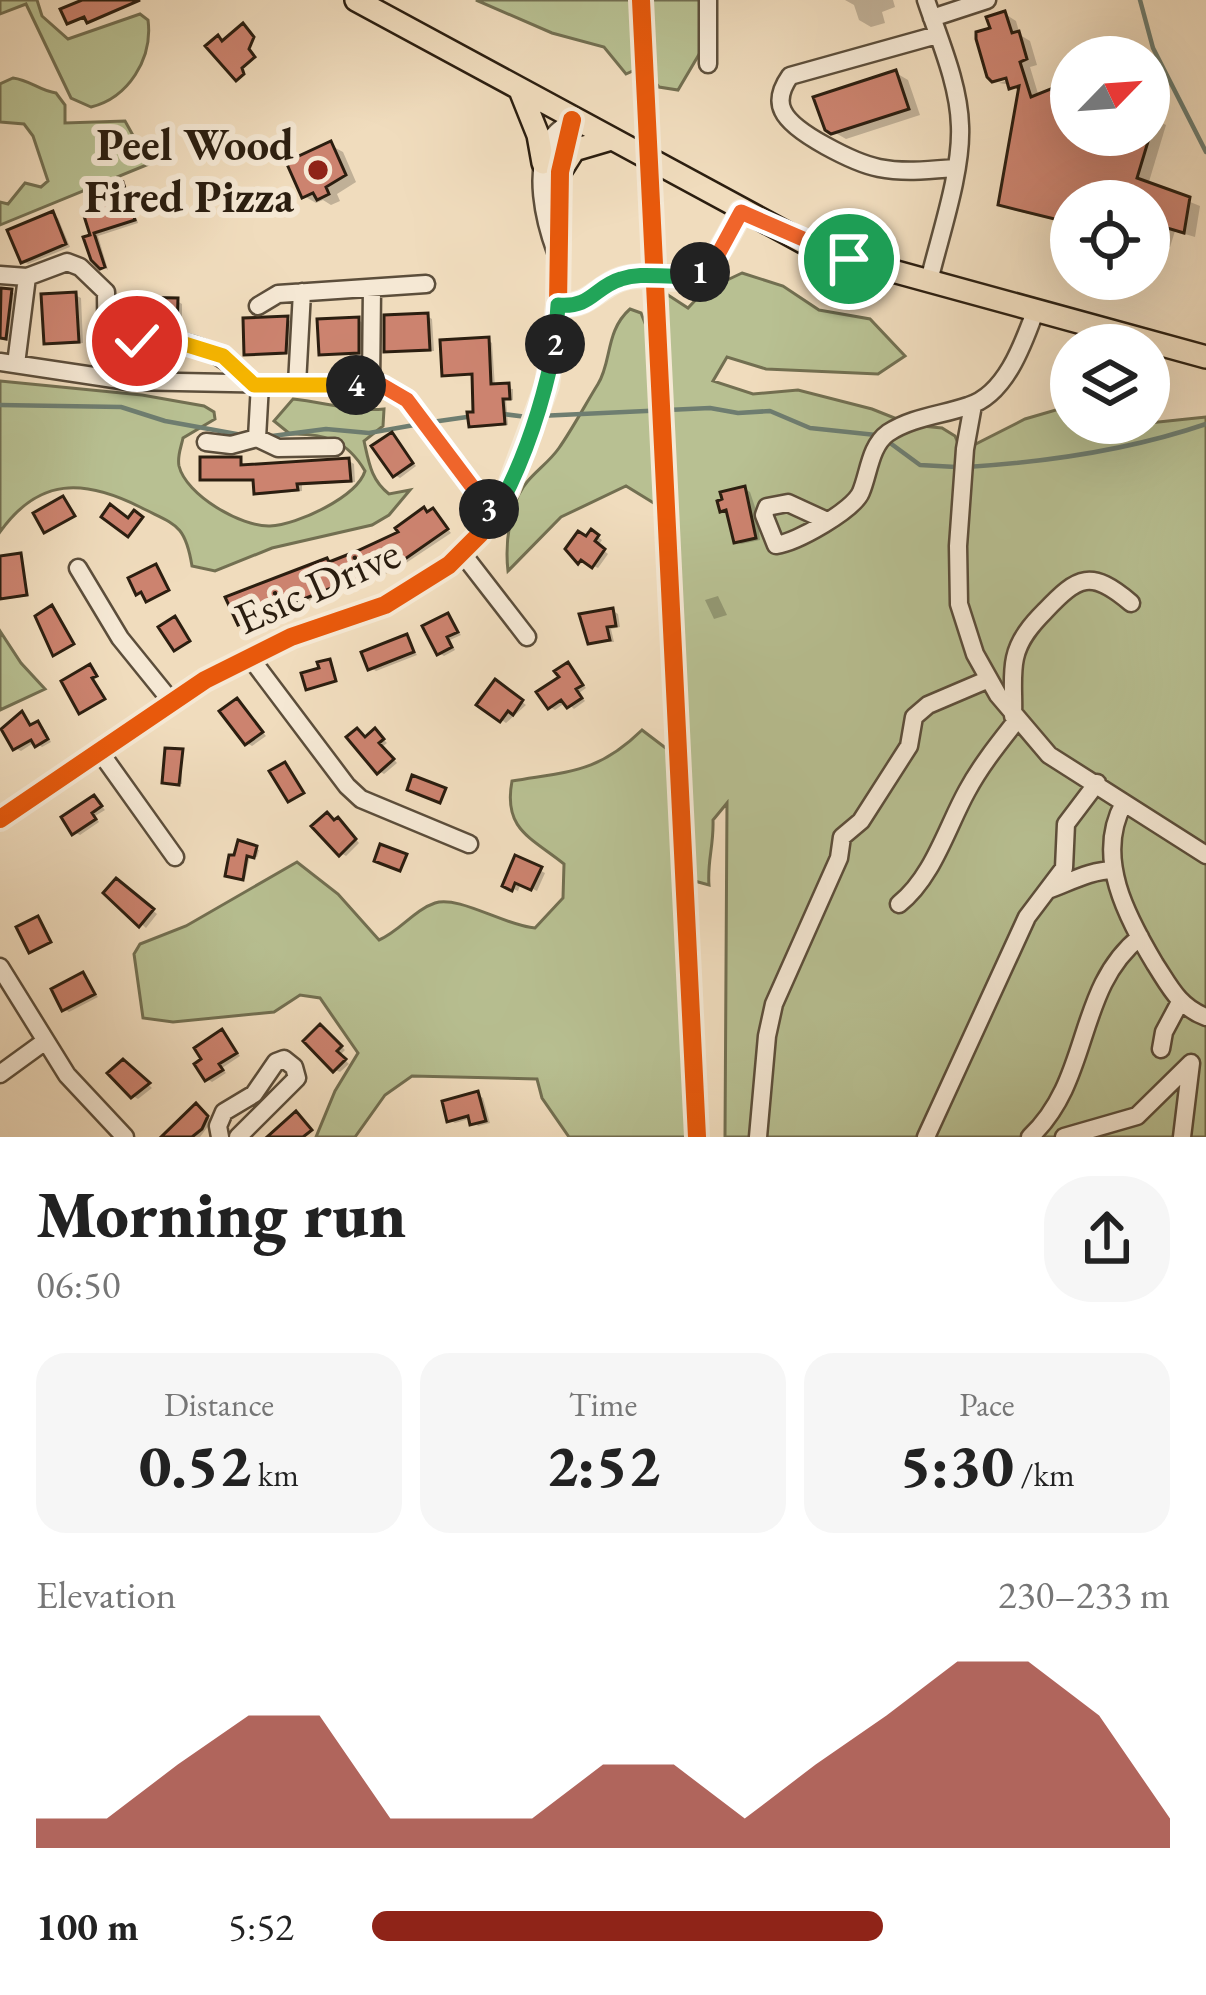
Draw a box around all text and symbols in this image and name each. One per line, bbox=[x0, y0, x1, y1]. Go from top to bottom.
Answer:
north arrow bbox=[1050, 36, 1170, 156]
map controls bbox=[1050, 36, 1170, 444]
place label: Peel Wood Fired Pizza bbox=[84, 115, 294, 225]
marker: Peel Wood Fired Pizza bbox=[305, 157, 331, 183]
button: locate bbox=[1050, 180, 1170, 300]
pin bbox=[798, 208, 900, 310]
icon: arrive bbox=[816, 226, 882, 292]
pin: 1 bbox=[670, 242, 730, 302]
text: 1 bbox=[691, 250, 709, 293]
pin bbox=[86, 290, 188, 392]
icon: check bbox=[104, 308, 170, 374]
pin: 2 bbox=[525, 314, 585, 374]
text: 2 bbox=[546, 322, 564, 365]
button: layers bbox=[1050, 324, 1170, 444]
pin: 4 bbox=[326, 355, 386, 415]
text: 4 bbox=[347, 363, 365, 406]
pin: 3 bbox=[459, 479, 519, 539]
text: 3 bbox=[480, 487, 498, 530]
street label: Esic Drive bbox=[226, 523, 408, 647]
text: Morning run bbox=[36, 1171, 406, 1257]
button: share bbox=[1044, 1176, 1170, 1302]
text: 06:50 bbox=[36, 1259, 121, 1310]
text: Distance bbox=[164, 1383, 274, 1426]
text: Time bbox=[569, 1383, 637, 1426]
text: Pace bbox=[959, 1383, 1015, 1426]
text: 0.52 bbox=[139, 1426, 251, 1504]
text: 2:52 bbox=[546, 1426, 660, 1504]
text: 5:30 bbox=[899, 1426, 1014, 1504]
text: km bbox=[251, 1453, 299, 1496]
text: /km bbox=[1014, 1453, 1075, 1496]
text: Elevation bbox=[36, 1569, 176, 1620]
text: 230–233 m bbox=[998, 1569, 1170, 1620]
text: 100 m bbox=[36, 1901, 139, 1952]
text: 5:52 bbox=[228, 1901, 294, 1952]

